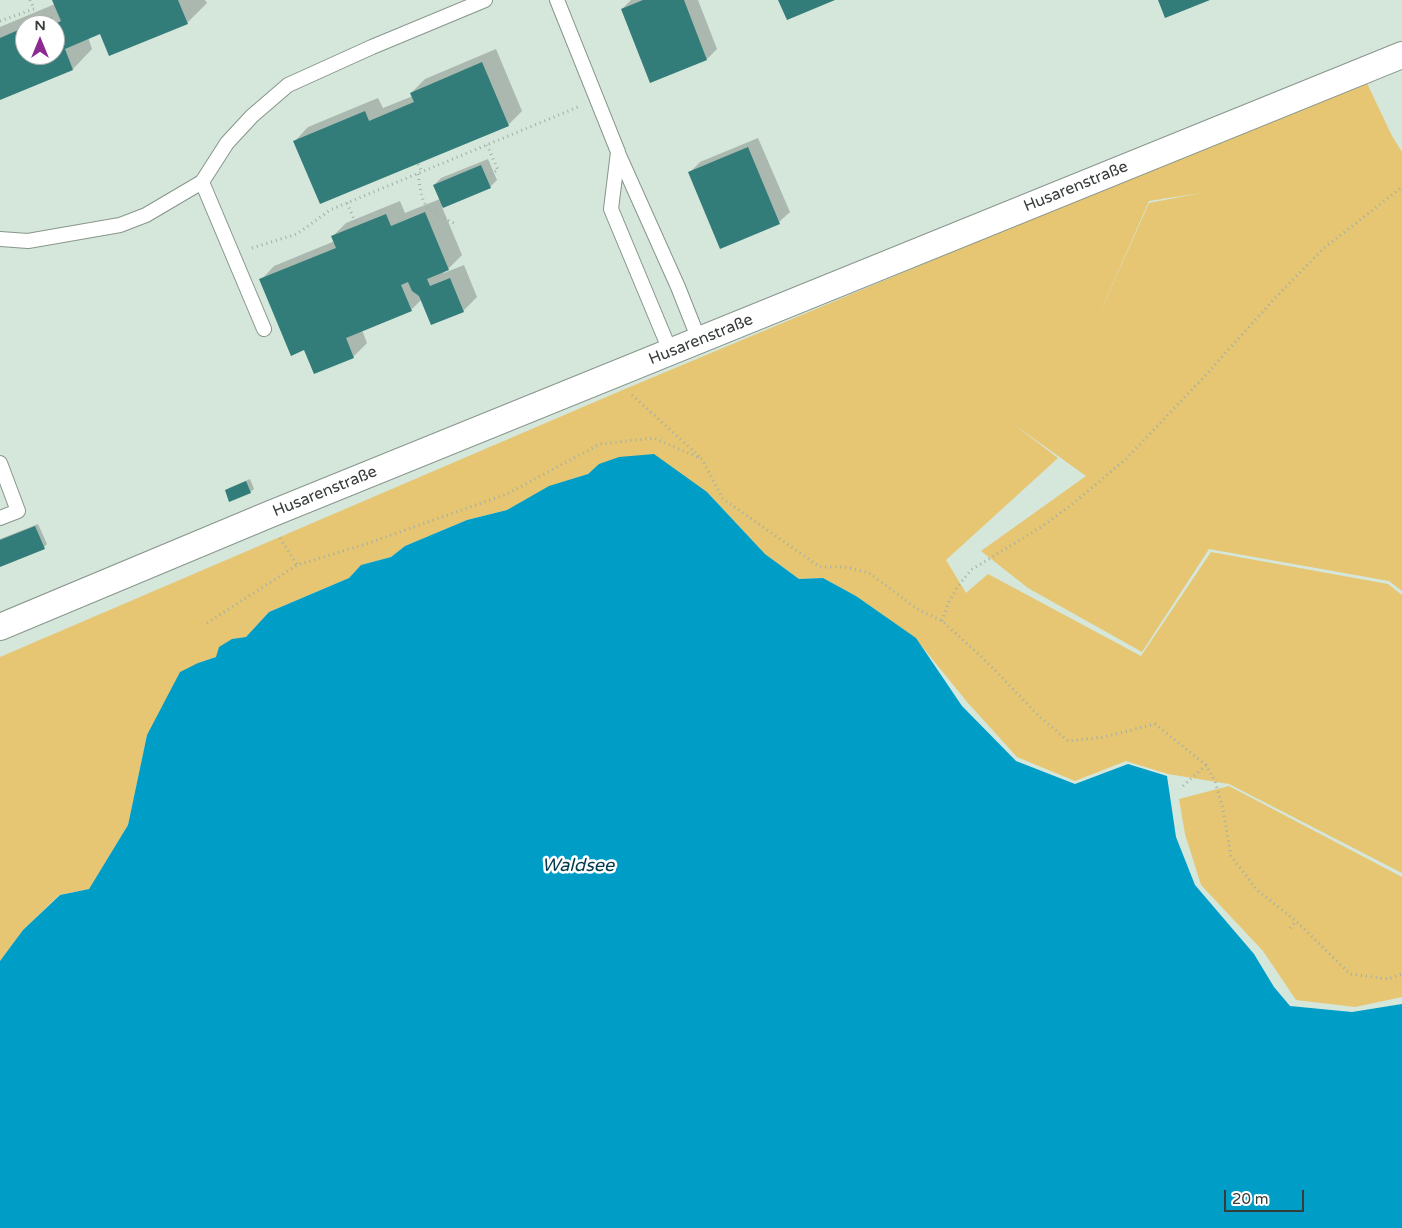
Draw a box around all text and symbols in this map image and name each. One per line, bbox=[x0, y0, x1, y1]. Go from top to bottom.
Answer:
north arrow bbox=[15, 15, 65, 65]
text: N bbox=[34, 17, 46, 34]
street label: Husarenstraße bbox=[1021, 157, 1131, 217]
street label: Husarenstraße bbox=[646, 310, 756, 370]
street label: Husarenstraße bbox=[270, 462, 380, 522]
water label: Waldsee bbox=[542, 855, 614, 877]
scale bar bbox=[1227, 1180, 1307, 1212]
text: 20 m bbox=[1232, 1190, 1269, 1208]

